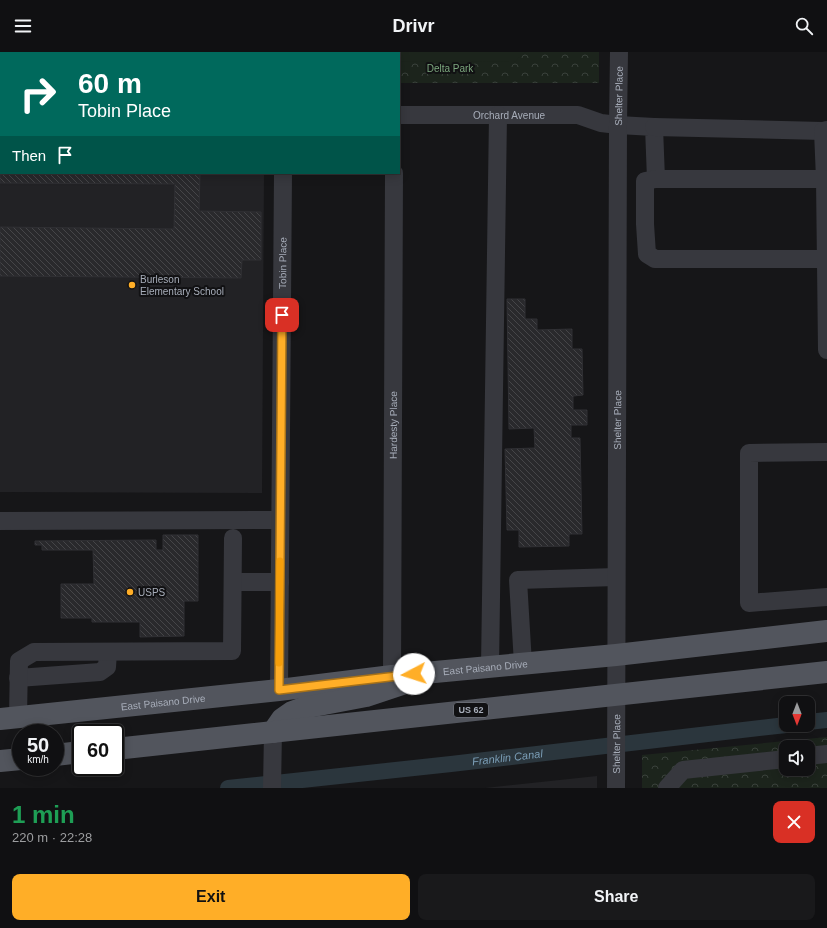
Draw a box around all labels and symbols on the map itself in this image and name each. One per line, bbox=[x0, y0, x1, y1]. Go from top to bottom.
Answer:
park label: Delta Park bbox=[427, 63, 474, 74]
street label: Shelter Place bbox=[612, 66, 624, 126]
street label: Orchard Avenue bbox=[473, 110, 546, 121]
street label: Tobin Place bbox=[277, 237, 288, 289]
place label: Burleson Elementary School bbox=[140, 274, 224, 297]
marker: Burleson Elementary School bbox=[127, 280, 137, 290]
pin bbox=[265, 298, 299, 332]
street label: Shelter Place bbox=[612, 390, 623, 450]
street label: Hardesty Place bbox=[387, 391, 399, 459]
marker: USPS bbox=[125, 587, 135, 597]
place label: USPS bbox=[138, 587, 166, 598]
position arrow bbox=[393, 653, 435, 695]
street label: East Paisano Drive bbox=[442, 658, 529, 677]
street label: East Paisano Drive bbox=[120, 692, 206, 712]
north arrow bbox=[779, 696, 815, 732]
road number: US 62 bbox=[454, 703, 488, 717]
street label: Shelter Place bbox=[611, 714, 622, 774]
speed limit sign: 60 bbox=[72, 724, 124, 776]
water label: Franklin Canal bbox=[471, 747, 544, 768]

